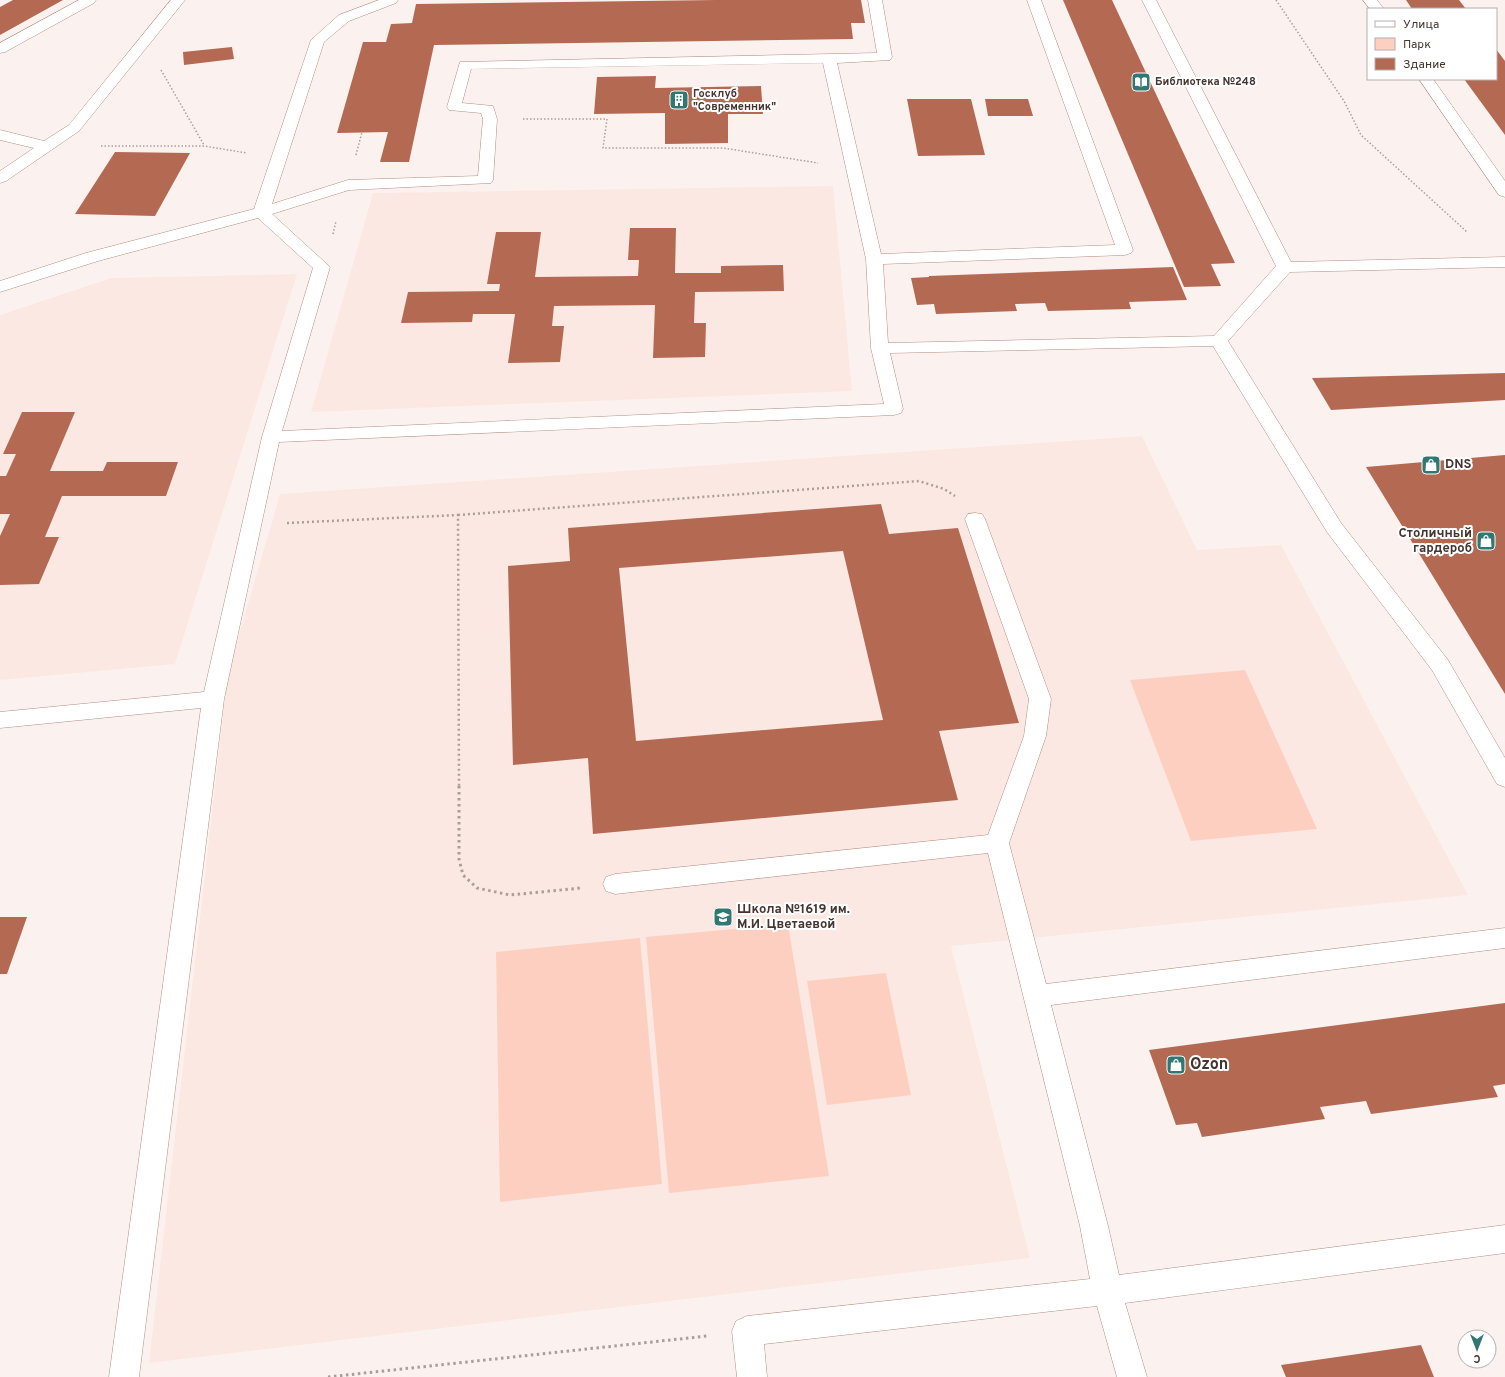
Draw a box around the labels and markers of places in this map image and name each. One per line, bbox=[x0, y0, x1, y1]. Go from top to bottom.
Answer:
library icon: Библиотека №248 bbox=[1130, 71, 1152, 93]
place label: Библиотека №248 bbox=[1155, 75, 1256, 89]
place label: Госклуб "Современник" bbox=[693, 87, 776, 114]
building icon: Госклуб "Современник" bbox=[668, 89, 690, 111]
shop icon: DNS bbox=[1420, 454, 1442, 476]
place label: DNS bbox=[1445, 457, 1472, 473]
place label: Столичный гардероб bbox=[1398, 526, 1472, 557]
shop icon: Столичный гардероб bbox=[1475, 530, 1497, 552]
place label: Школа №1619 им. М.И. Цветаевой bbox=[737, 902, 850, 933]
school or university icon: Школа №1619 им. М.И. Цветаевой bbox=[712, 906, 734, 928]
shop icon: Ozon bbox=[1165, 1054, 1187, 1076]
place label: Ozon bbox=[1190, 1055, 1228, 1075]

